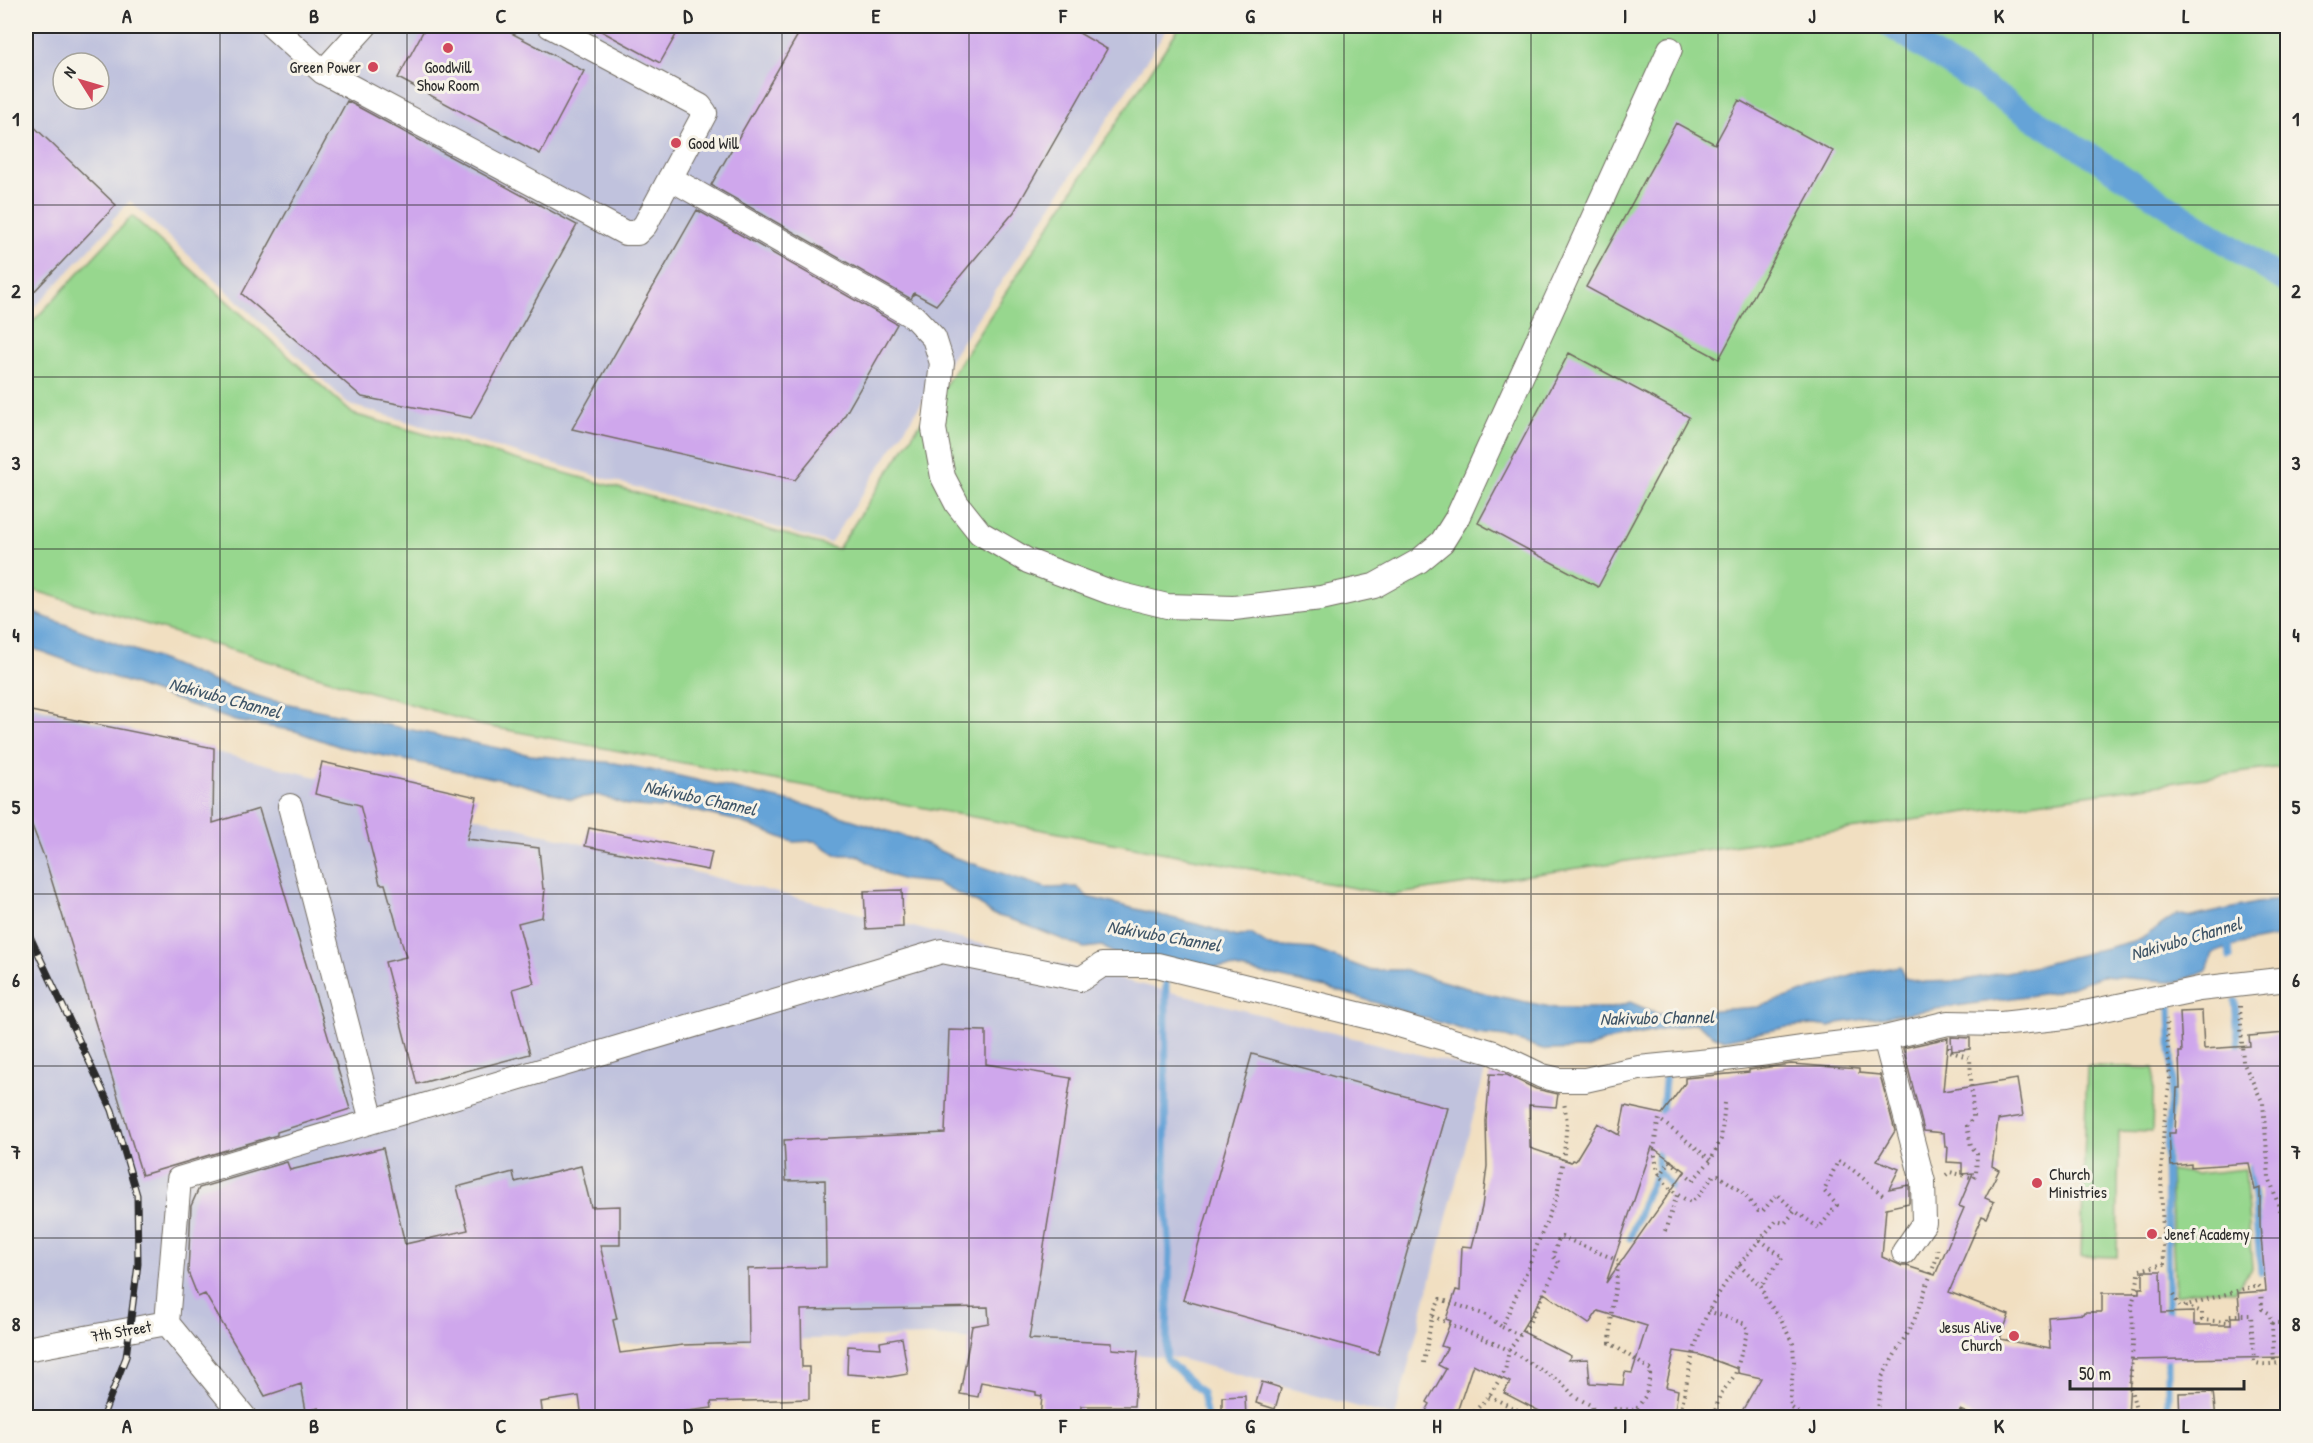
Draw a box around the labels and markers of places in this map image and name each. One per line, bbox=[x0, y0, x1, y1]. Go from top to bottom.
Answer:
marker: GoodWill Show Room bbox=[441, 41, 455, 55]
place label: Green Power bbox=[289, 56, 361, 78]
place label: GoodWill Show Room bbox=[417, 56, 479, 96]
marker: Green Power bbox=[366, 60, 380, 74]
place label: Good Will bbox=[688, 132, 739, 154]
marker: Good Will bbox=[669, 136, 683, 150]
place label: Church Ministries bbox=[2049, 1163, 2107, 1203]
marker: Church Ministries bbox=[2030, 1176, 2044, 1190]
place label: Jenef Academy bbox=[2164, 1223, 2250, 1245]
marker: Jenef Academy bbox=[2145, 1227, 2159, 1241]
place label: Jesus Alive Church bbox=[1939, 1316, 2003, 1356]
marker: Jesus Alive Church bbox=[2007, 1329, 2021, 1343]

